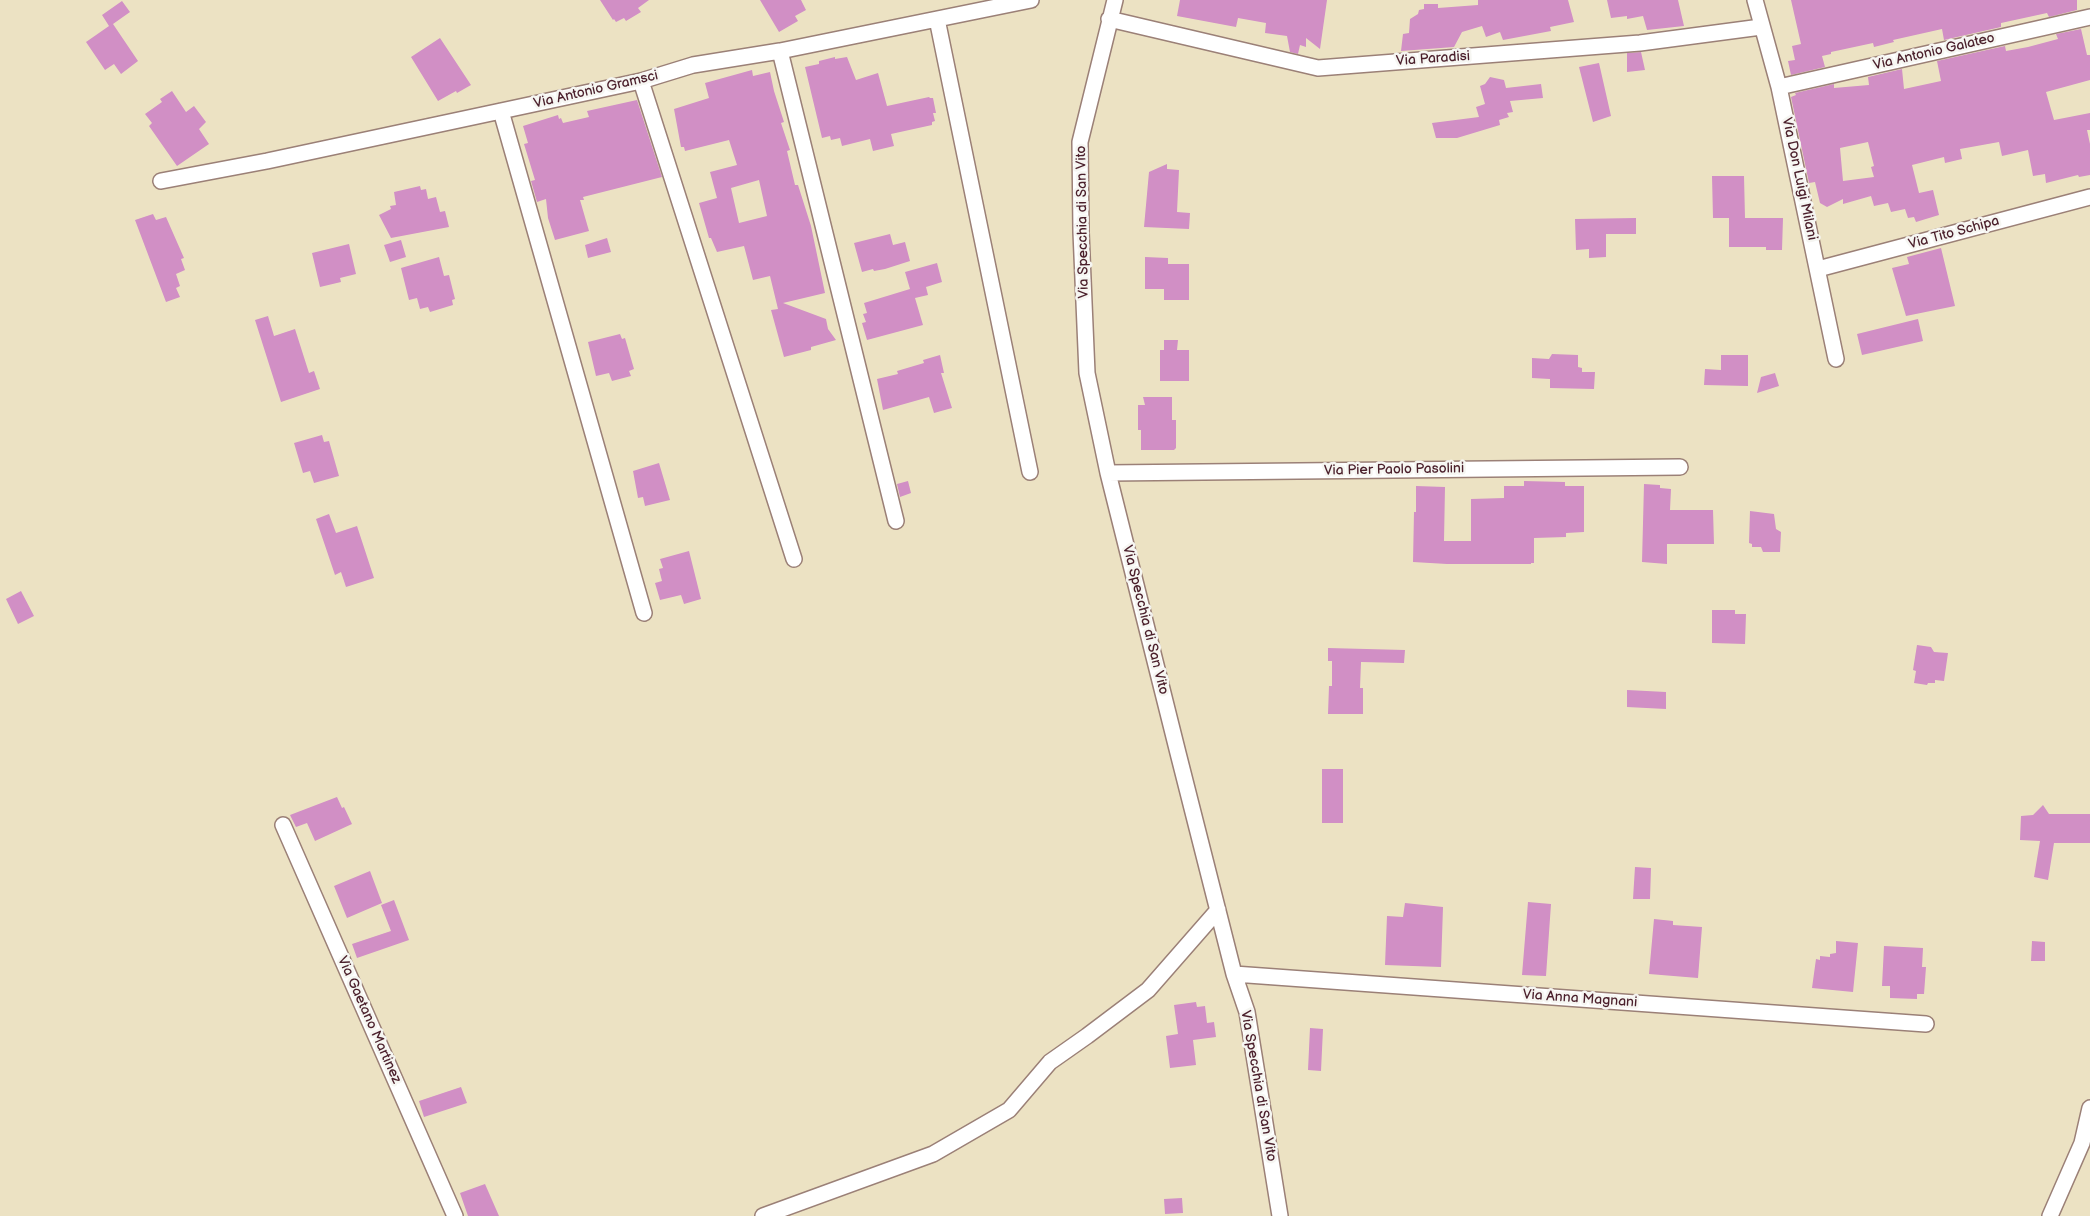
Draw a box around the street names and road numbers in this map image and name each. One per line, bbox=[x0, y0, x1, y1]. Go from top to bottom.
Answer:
street label: Via Antonio Galateo bbox=[1872, 30, 1996, 74]
street label: Via Paradisi bbox=[1396, 48, 1470, 70]
street label: Via Antonio Gramsci bbox=[532, 68, 660, 112]
street label: Via Don Luigi Milani bbox=[1778, 116, 1820, 242]
street label: Via Specchia di San Vito bbox=[1073, 145, 1093, 299]
street label: Via Tito Schipa bbox=[1907, 213, 2001, 253]
street label: Via Pier Paolo Pasolini bbox=[1324, 460, 1464, 480]
street label: Via Specchia di San Vito bbox=[1118, 544, 1172, 696]
street label: Via Gaetano Martinez bbox=[333, 954, 405, 1086]
street label: Via Anna Magnani bbox=[1522, 987, 1638, 1011]
street label: Via Specchia di San Vito bbox=[1236, 1009, 1280, 1163]

